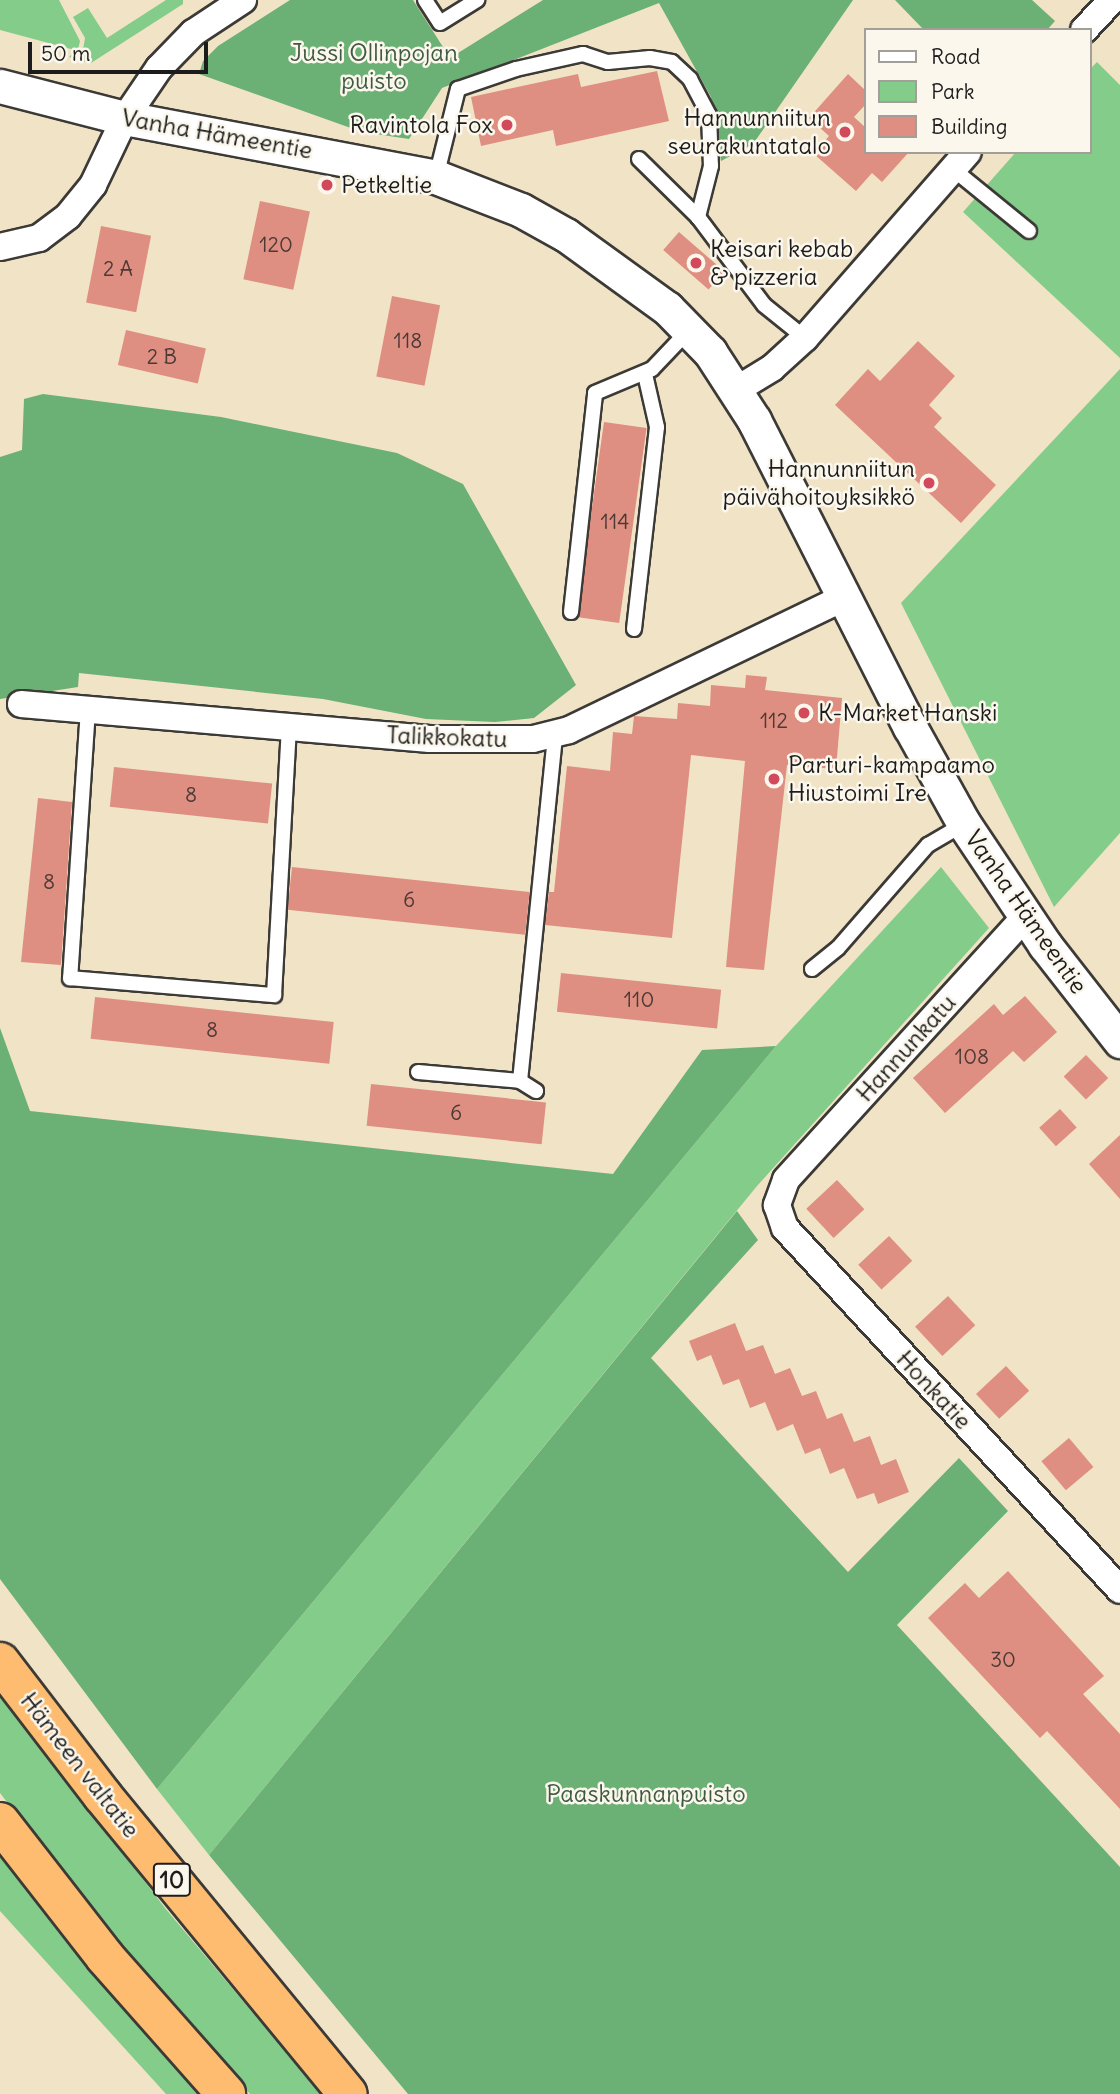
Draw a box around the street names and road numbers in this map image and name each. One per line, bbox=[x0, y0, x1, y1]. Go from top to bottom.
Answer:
street label: Vanha Hämeentie bbox=[120, 103, 314, 165]
street label: Talikkokatu bbox=[386, 720, 508, 754]
street label: Vanha Hämeentie bbox=[959, 825, 1093, 999]
street label: Hannunkatu bbox=[850, 988, 962, 1108]
street label: Honkatie bbox=[890, 1345, 978, 1435]
street label: Hämeen valtatie bbox=[14, 1687, 146, 1843]
road number: 10 bbox=[153, 1860, 191, 1899]

